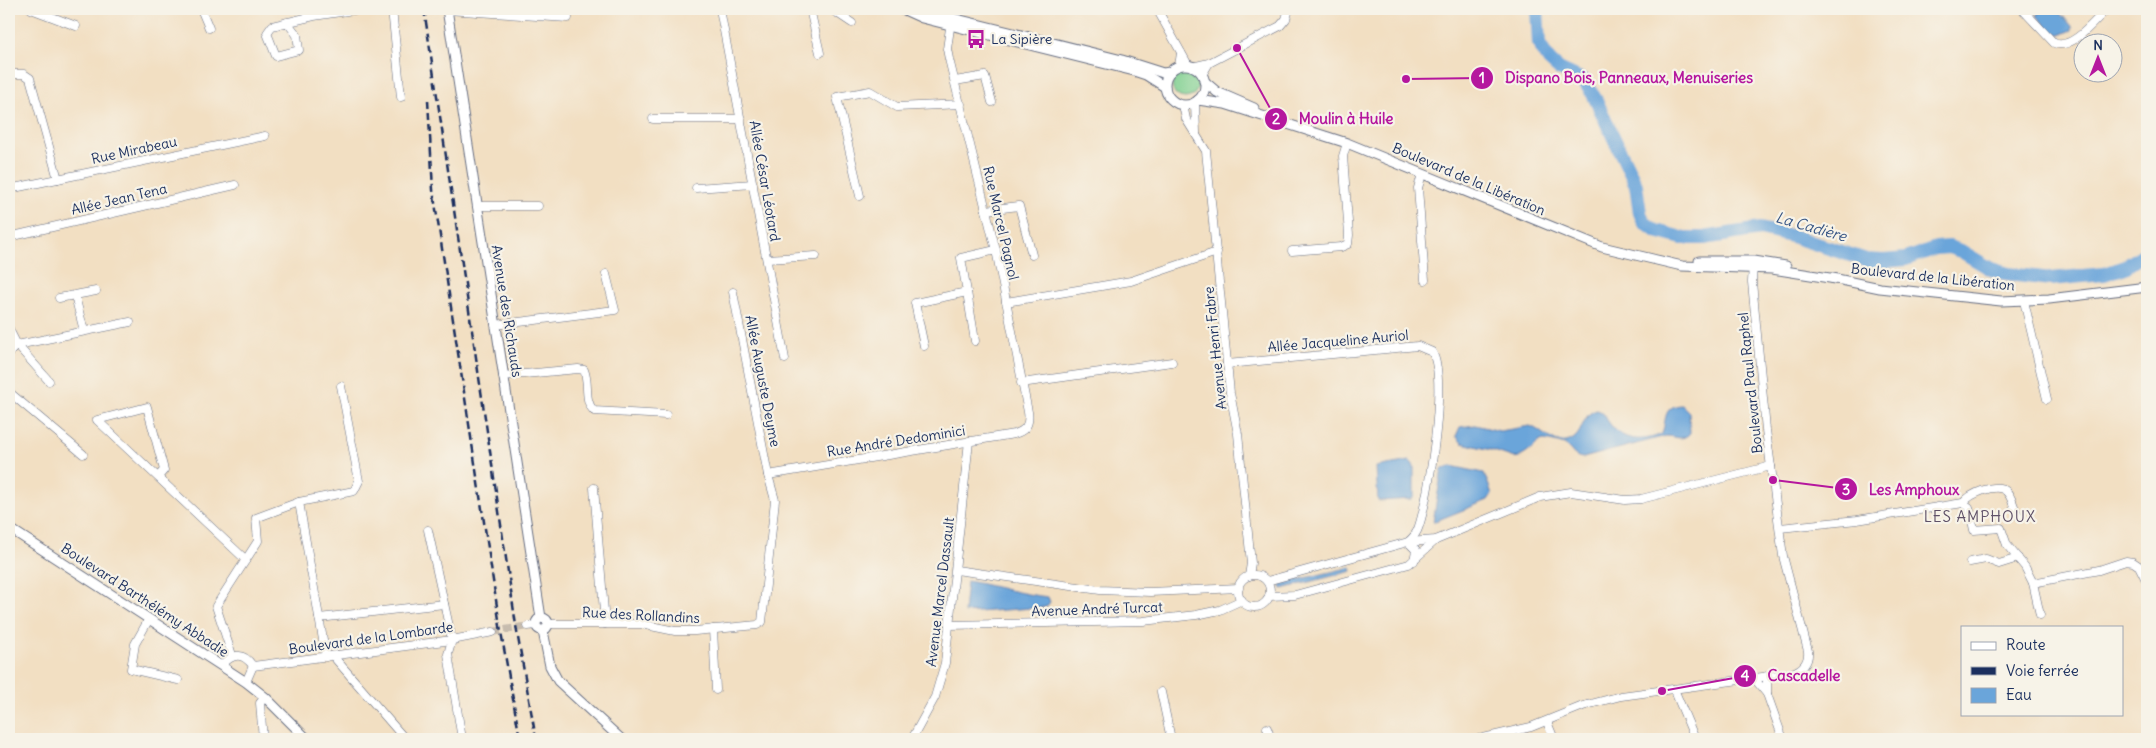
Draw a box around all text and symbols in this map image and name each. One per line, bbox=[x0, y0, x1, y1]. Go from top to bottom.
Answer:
bus stop icon: La Sipière bbox=[965, 28, 987, 50]
place label: La Sipière bbox=[991, 30, 1052, 48]
north arrow bbox=[2074, 32, 2124, 82]
text: N bbox=[2093, 36, 2103, 54]
callout: Dispano Bois, Panneaux, Menuiseries bbox=[1470, 63, 1763, 93]
text: 1 bbox=[1479, 68, 1485, 87]
text: Dispano Bois, Panneaux, Menuiseries bbox=[1505, 68, 1753, 88]
callout: Moulin à Huile bbox=[1264, 104, 1404, 134]
text: 2 bbox=[1272, 109, 1280, 128]
text: Moulin à Huile bbox=[1299, 109, 1393, 128]
street label: Allée César Léotard bbox=[746, 119, 784, 243]
street label: Rue Mirabeau bbox=[89, 132, 179, 168]
street label: Boulevard de la Libération bbox=[1390, 139, 1548, 219]
street label: Rue Marcel Pagnol bbox=[979, 164, 1023, 282]
street label: Allée Jean Tena bbox=[69, 179, 169, 219]
water label: La Cadière bbox=[1774, 207, 1849, 246]
street label: Avenue des Richauds bbox=[488, 244, 526, 378]
street label: Boulevard de la Libération bbox=[1850, 259, 2016, 295]
street label: Avenue Henri Fabre bbox=[1200, 285, 1230, 411]
street label: Boulevard Paul Raphel bbox=[1734, 311, 1766, 455]
street label: Allée Auguste Deyme bbox=[741, 314, 785, 448]
street label: Allée Jacqueline Auriol bbox=[1267, 326, 1409, 356]
street label: Rue André Dedominici bbox=[826, 421, 966, 461]
callout: Les Amphoux bbox=[1833, 474, 1969, 504]
text: 3 bbox=[1842, 480, 1850, 499]
text: Les Amphoux bbox=[1869, 480, 1960, 500]
district label: LES AMPHOUX bbox=[1924, 507, 2036, 526]
street label: Avenue Marcel Dassault bbox=[922, 516, 958, 668]
street label: Boulevard Barthélémy Abbadie bbox=[58, 539, 232, 661]
street label: Avenue André Turcat bbox=[1031, 598, 1163, 620]
street label: Rue des Rollandins bbox=[582, 603, 700, 627]
street label: Boulevard de la Lombarde bbox=[288, 618, 454, 658]
legend bbox=[1961, 626, 2124, 716]
text: Route bbox=[2006, 635, 2046, 654]
callout: Cascadelle bbox=[1733, 661, 1851, 691]
text: Voie ferrée bbox=[2006, 661, 2079, 680]
text: 4 bbox=[1741, 666, 1750, 685]
text: Cascadelle bbox=[1768, 666, 1840, 685]
text: Eau bbox=[2006, 685, 2032, 704]

